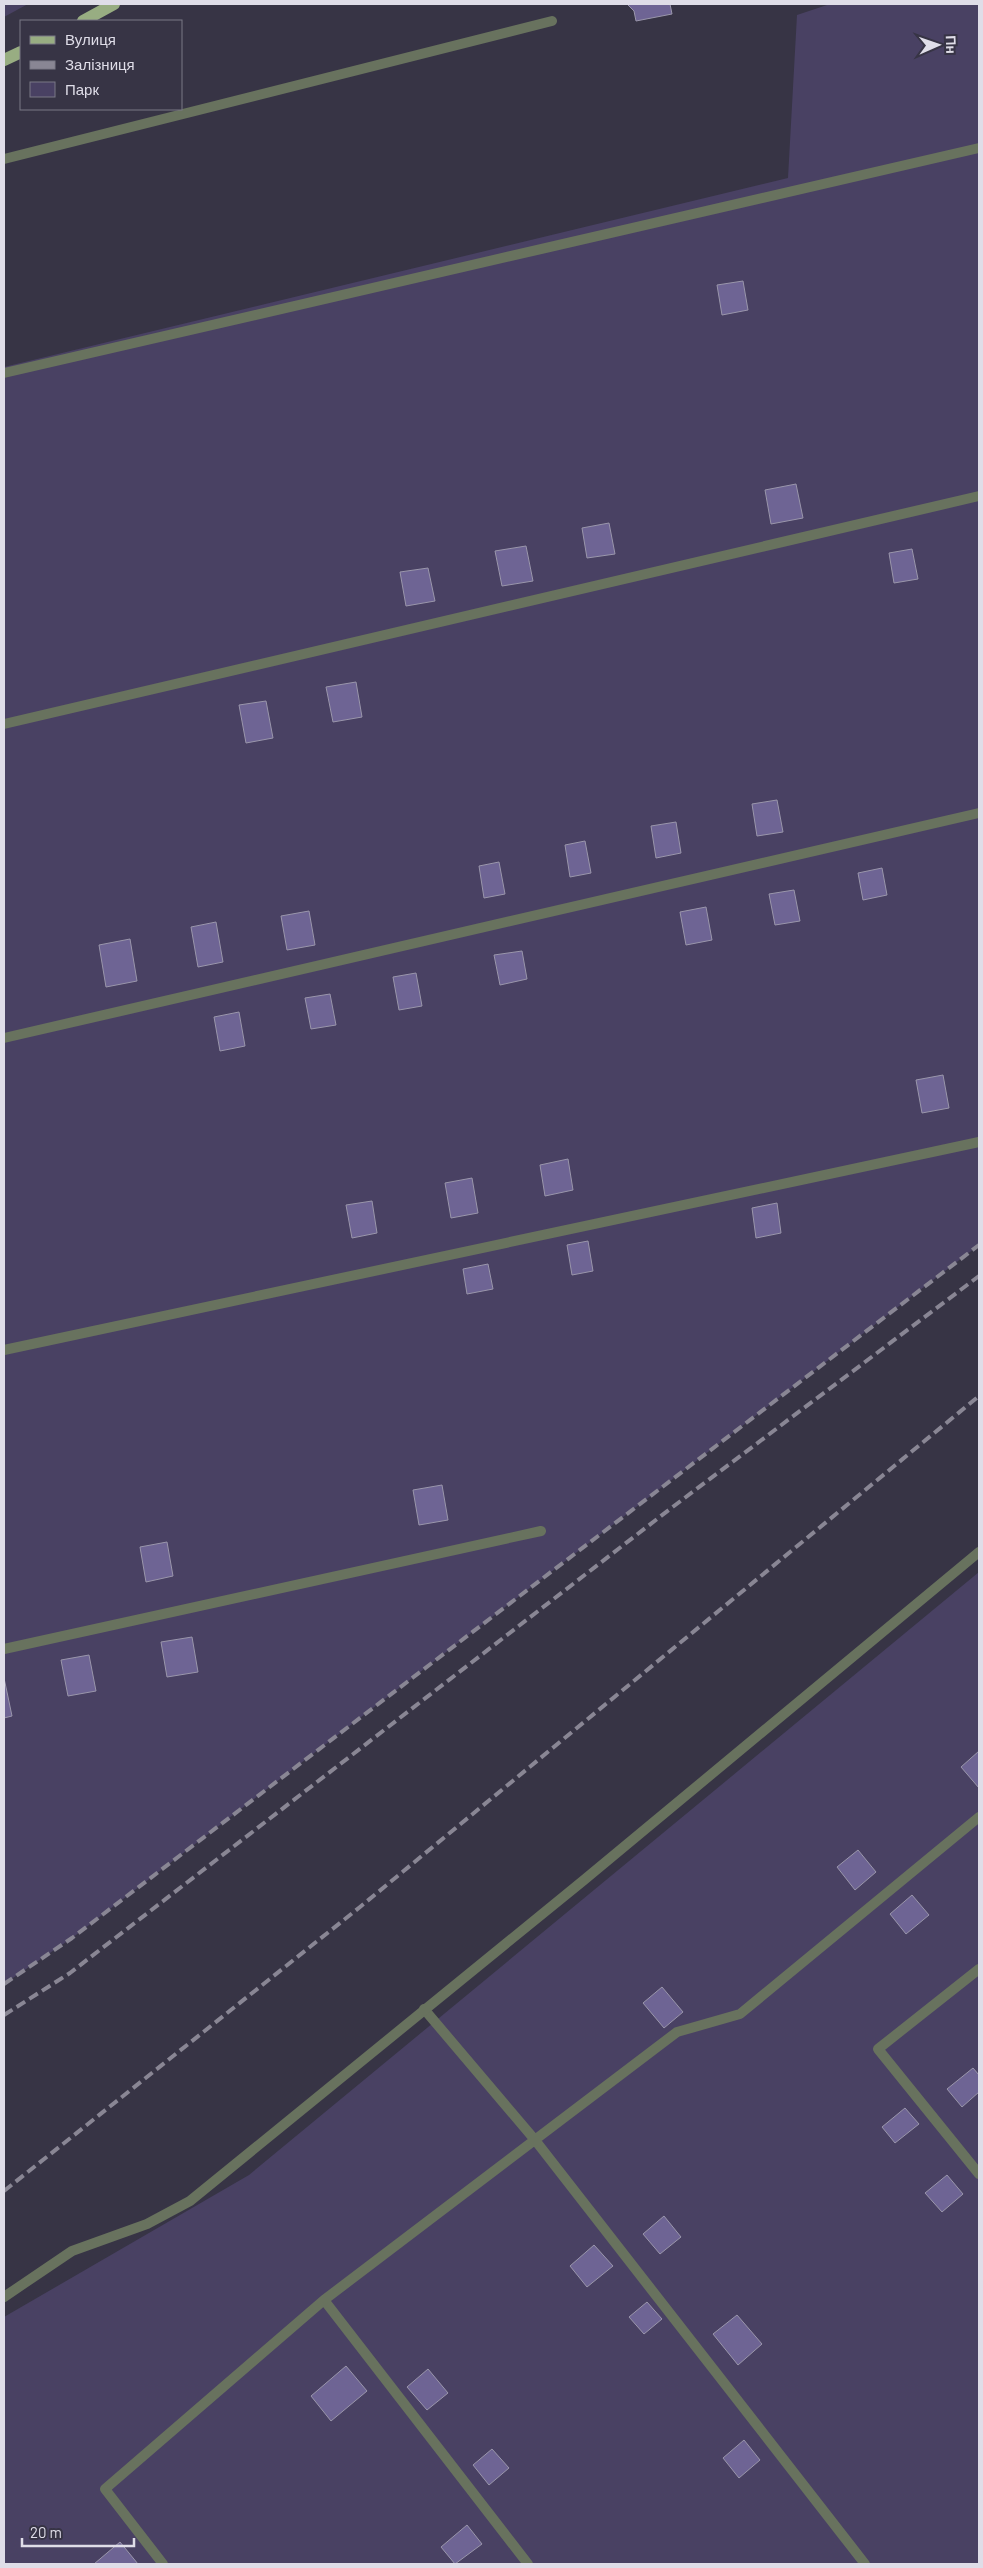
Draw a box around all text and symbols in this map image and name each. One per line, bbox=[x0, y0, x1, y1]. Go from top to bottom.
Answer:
legend bbox=[20, 20, 182, 110]
north arrow bbox=[913, 20, 963, 70]
text: Вулиця bbox=[65, 30, 116, 48]
text: Пн bbox=[943, 35, 960, 54]
text: Залізниця bbox=[65, 55, 135, 73]
text: Парк bbox=[65, 80, 99, 98]
scale bar bbox=[22, 2516, 135, 2548]
text: 20 m bbox=[30, 2523, 62, 2541]

